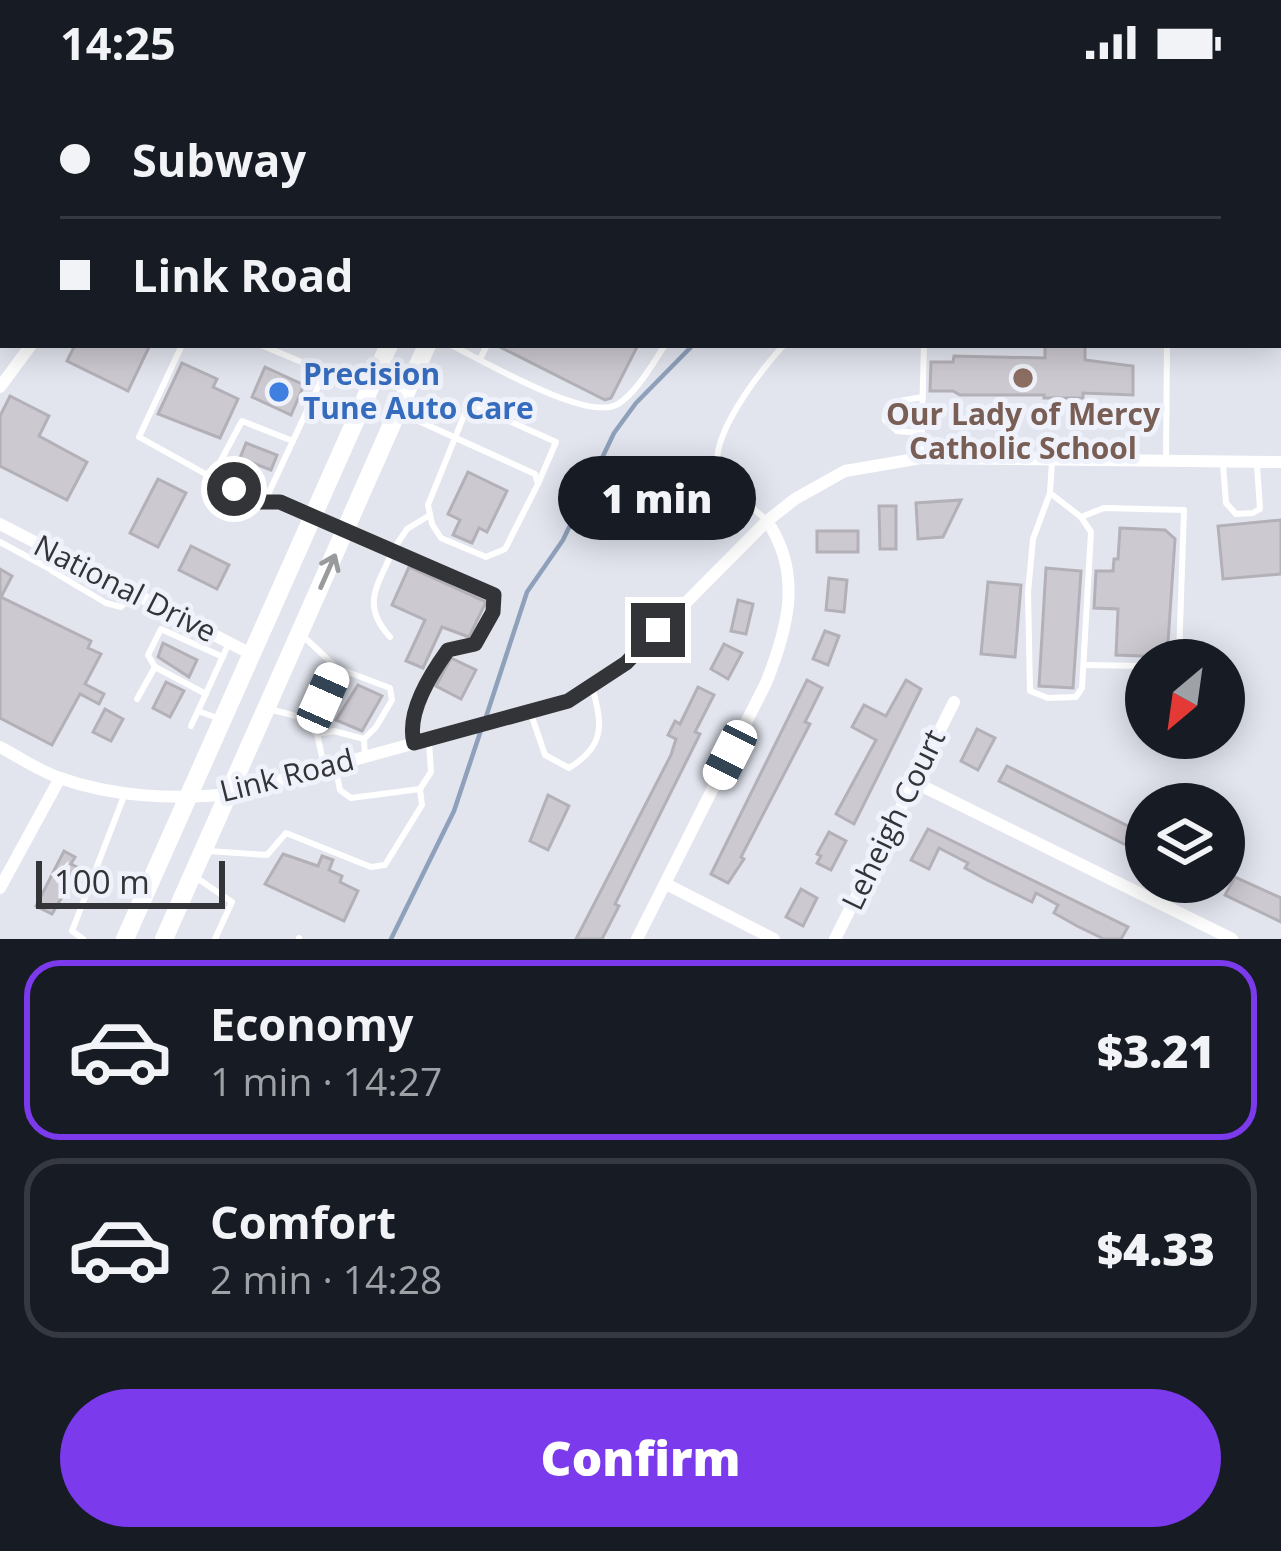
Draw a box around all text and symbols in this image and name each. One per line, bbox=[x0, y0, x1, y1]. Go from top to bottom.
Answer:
text: 14:25 bbox=[60, 12, 176, 73]
text: Subway bbox=[132, 129, 306, 190]
text: Link Road bbox=[132, 244, 354, 305]
place label: Precision Tune Auto Care bbox=[303, 353, 534, 428]
marker: Our Lady of Mercy Catholic School bbox=[1010, 365, 1036, 391]
marker: Precision Tune Auto Care bbox=[266, 379, 292, 405]
place label: Our Lady of Mercy Catholic School bbox=[886, 393, 1161, 468]
callout: 1 min bbox=[559, 456, 757, 540]
route start bbox=[207, 462, 261, 516]
text: 1 min bbox=[602, 471, 712, 524]
street label: National Drive bbox=[28, 524, 224, 651]
one-way arrow bbox=[318, 554, 340, 590]
route end bbox=[631, 603, 685, 657]
north arrow bbox=[1125, 639, 1245, 759]
map controls bbox=[1125, 639, 1245, 903]
car bbox=[292, 658, 354, 738]
car bbox=[698, 715, 762, 795]
street label: Leheigh Court bbox=[831, 722, 954, 916]
street label: Link Road bbox=[215, 738, 358, 811]
button: layers bbox=[1125, 783, 1245, 903]
scale bar bbox=[36, 855, 225, 908]
text: 100 m bbox=[54, 859, 150, 904]
text: Economy bbox=[210, 993, 413, 1054]
icon: car bbox=[66, 996, 174, 1104]
text: $3.21 bbox=[1097, 1020, 1215, 1081]
text: 1 min · 14:27 bbox=[210, 1054, 442, 1107]
text: Comfort bbox=[210, 1191, 396, 1252]
icon: car bbox=[66, 1194, 174, 1302]
text: $4.33 bbox=[1097, 1218, 1215, 1279]
text: 2 min · 14:28 bbox=[210, 1252, 442, 1305]
button: Confirm bbox=[60, 1389, 1221, 1527]

